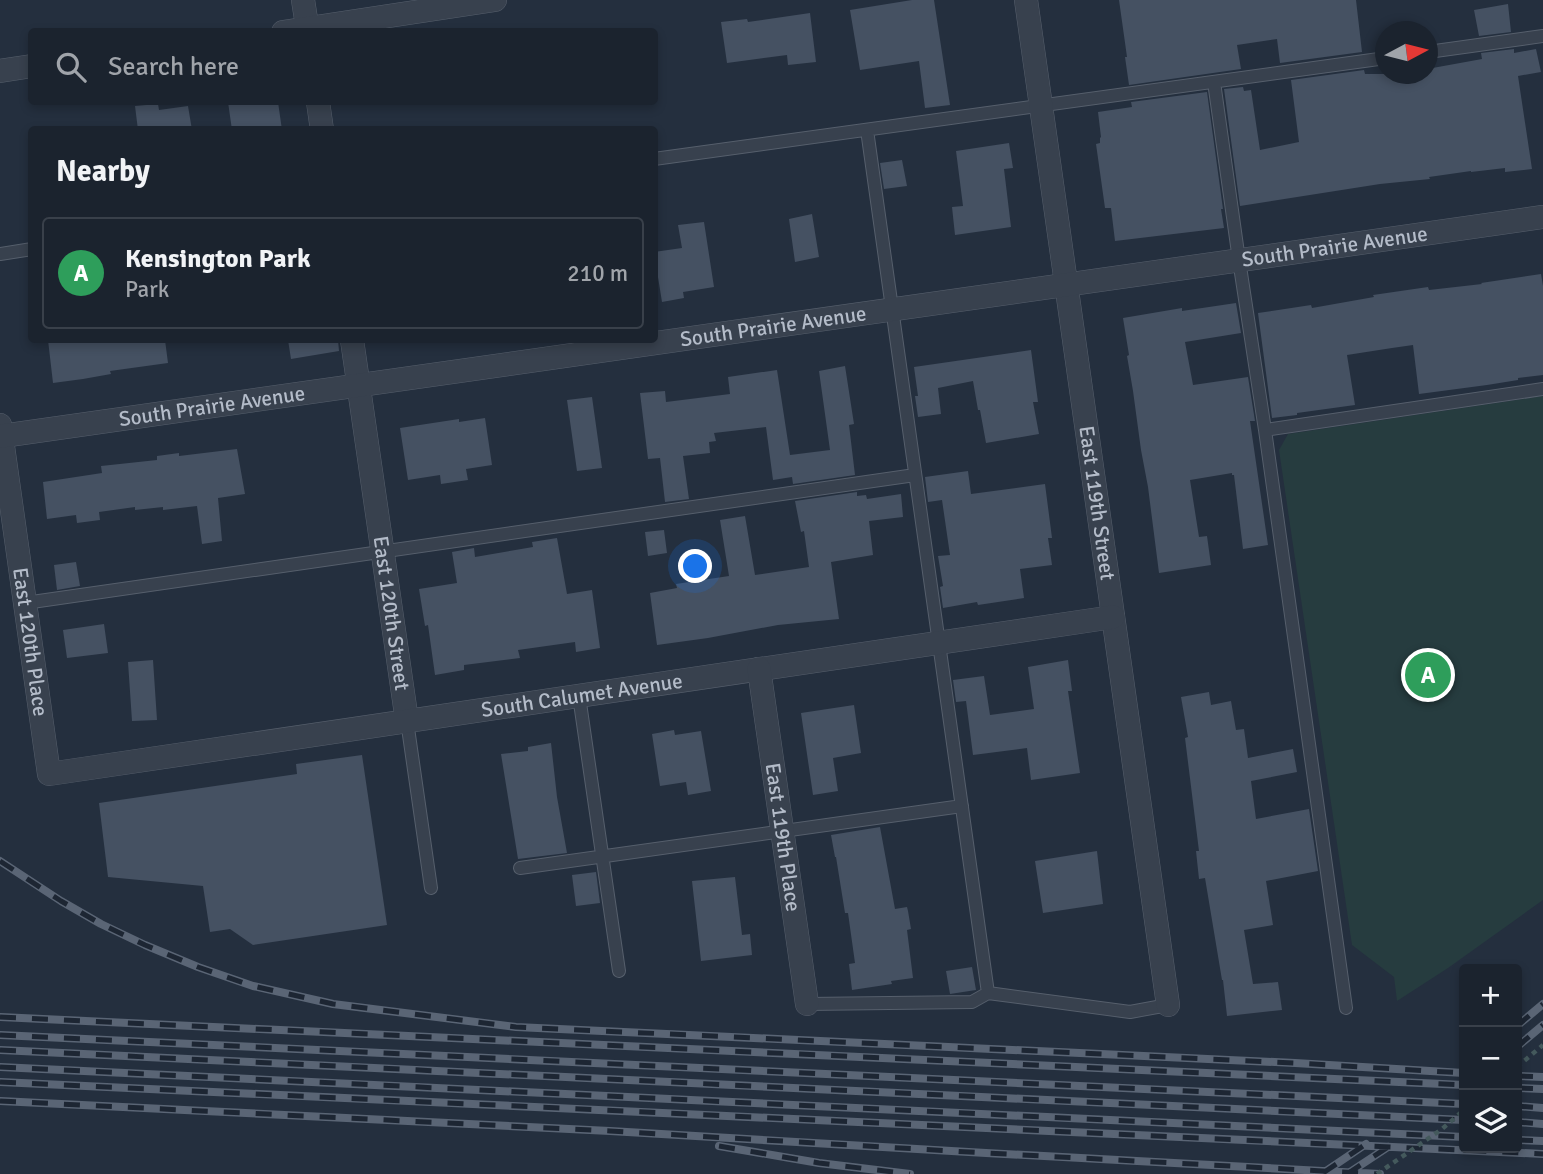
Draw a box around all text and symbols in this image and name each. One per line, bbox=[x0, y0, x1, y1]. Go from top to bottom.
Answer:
north arrow bbox=[1375, 21, 1438, 84]
search box bbox=[28, 28, 658, 105]
icon: search bbox=[52, 48, 90, 86]
text: Search here bbox=[108, 51, 239, 83]
text: Nearby bbox=[56, 153, 150, 190]
street label: South Prairie Avenue bbox=[1240, 221, 1429, 273]
text: Kensington Park bbox=[125, 243, 311, 275]
text: A bbox=[74, 259, 88, 288]
text: 210 m bbox=[567, 259, 628, 288]
text: Park bbox=[125, 275, 169, 304]
street label: South Prairie Avenue bbox=[678, 300, 868, 352]
street label: South Prairie Avenue bbox=[117, 380, 307, 432]
street label: East 119th Street bbox=[1073, 424, 1121, 582]
street label: East 120th Street bbox=[367, 534, 415, 692]
your location bbox=[678, 549, 712, 583]
street label: East 120th Place bbox=[7, 566, 54, 718]
pin: A bbox=[1405, 649, 1451, 701]
street label: South Calumet Avenue bbox=[479, 668, 684, 723]
street label: East 119th Place bbox=[760, 761, 807, 913]
map controls bbox=[1459, 964, 1522, 1153]
button: + bbox=[1459, 964, 1522, 1027]
button: − bbox=[1459, 1027, 1522, 1090]
button: layers bbox=[1459, 1090, 1522, 1153]

